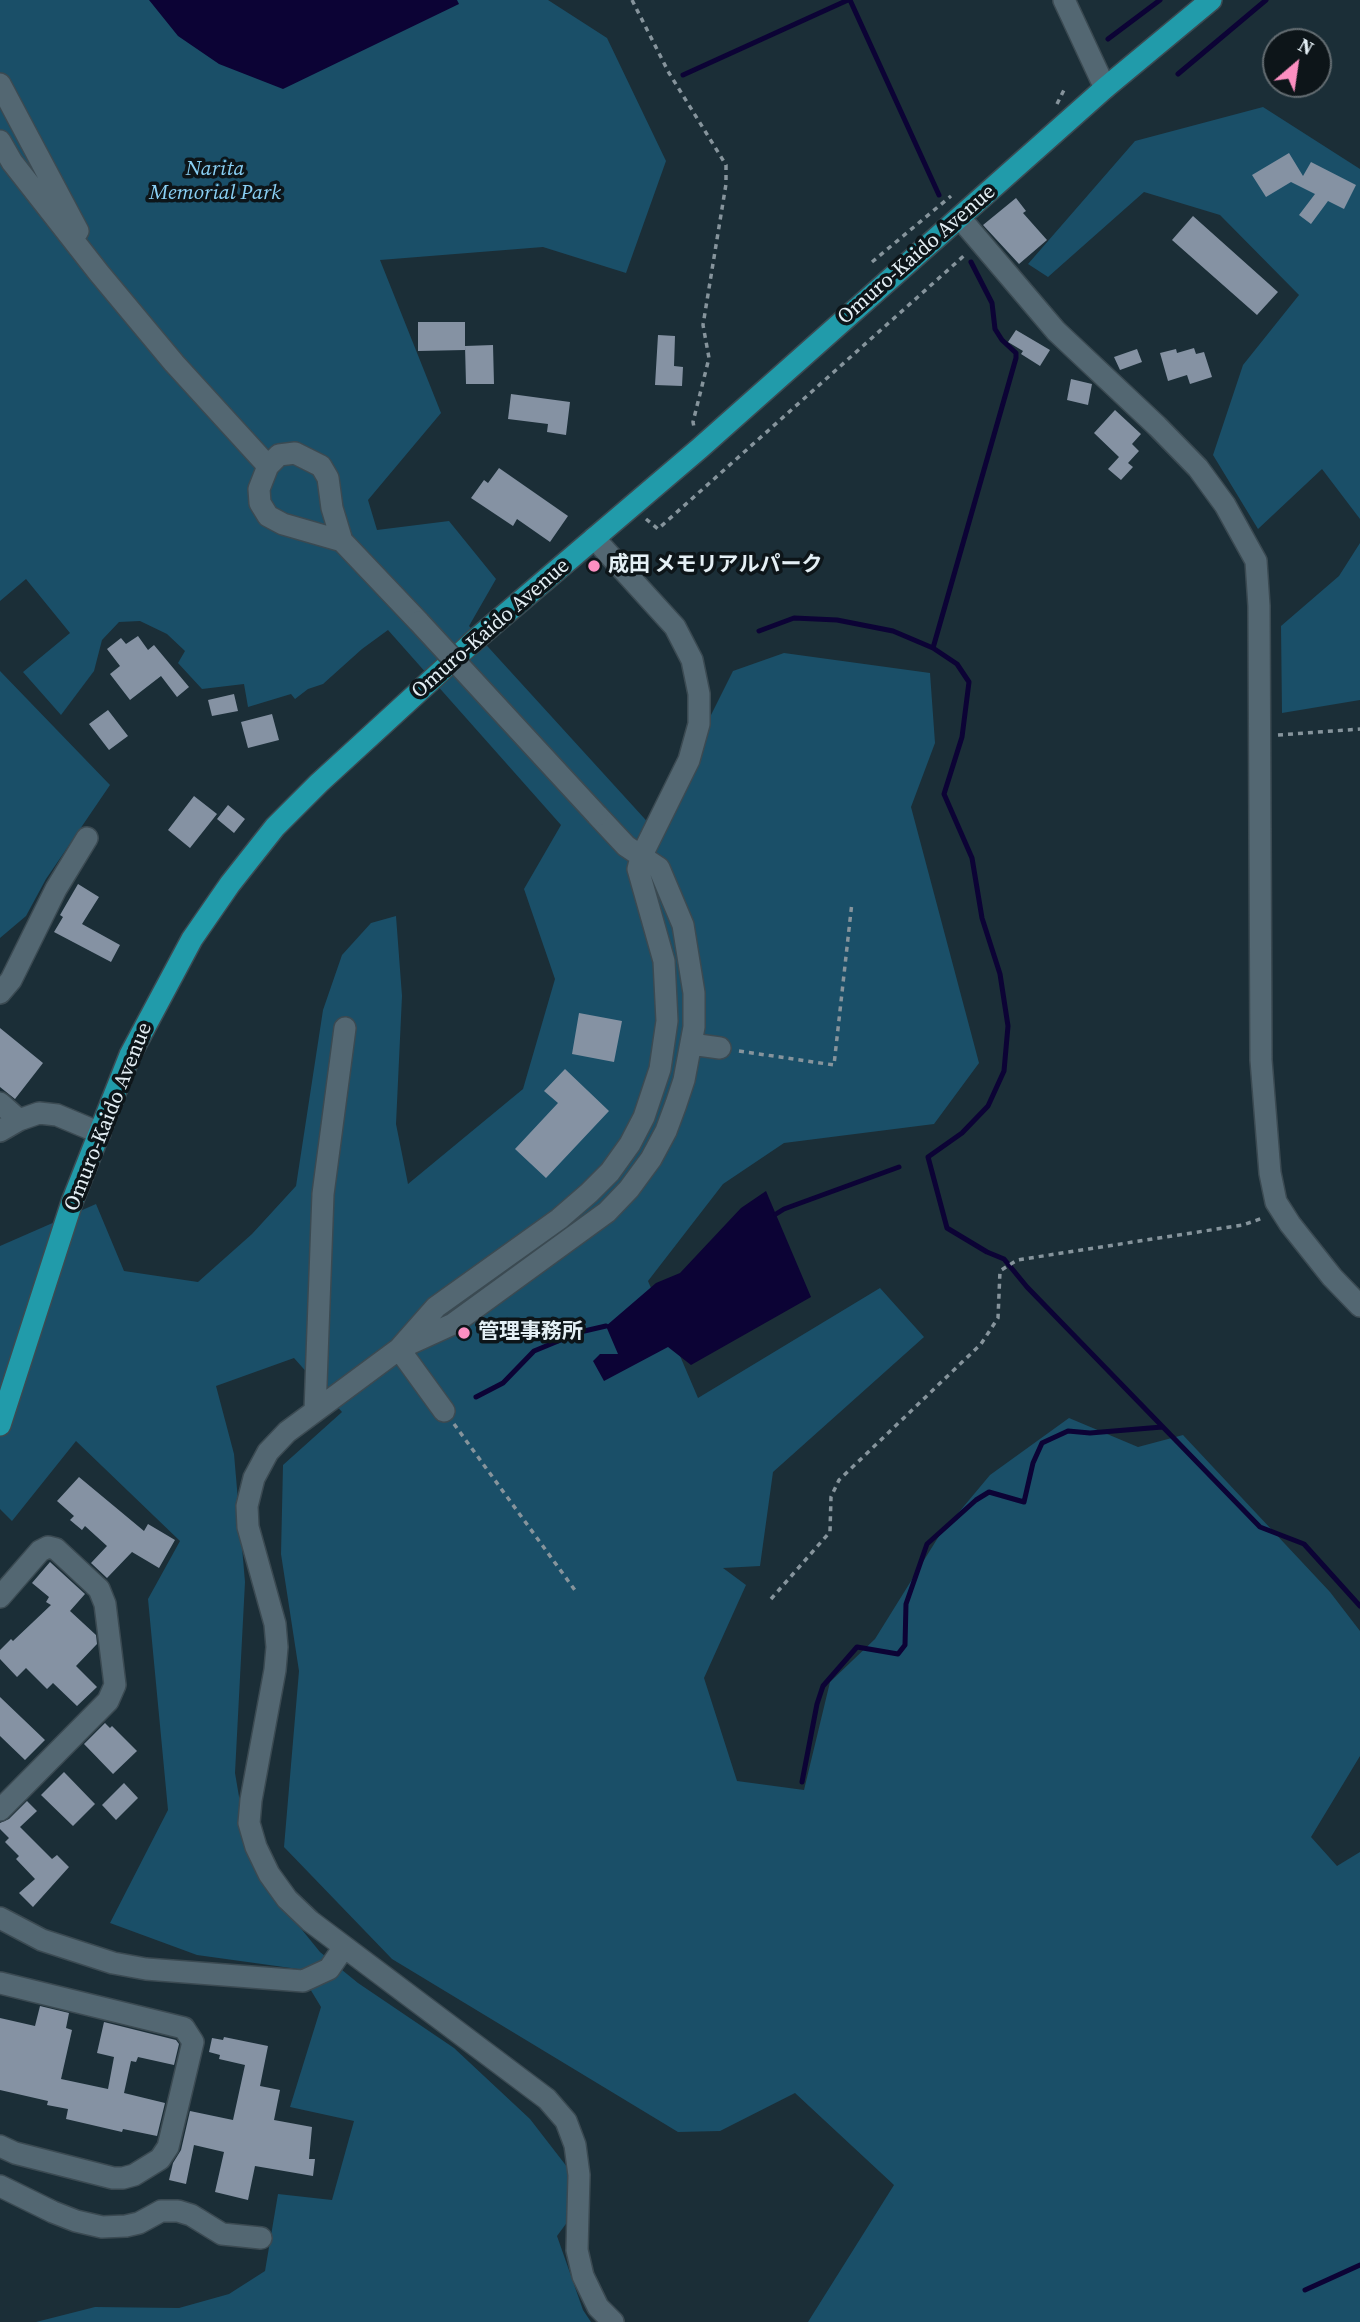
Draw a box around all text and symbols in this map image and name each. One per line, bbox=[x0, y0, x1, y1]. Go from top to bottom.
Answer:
north arrow bbox=[1262, 28, 1332, 98]
text: N bbox=[1294, 32, 1319, 61]
park label: Narita Memorial Park bbox=[149, 157, 281, 207]
street label: Omuro-Kaido Avenue bbox=[833, 180, 1001, 330]
place label: 成田 メモリアルパーク bbox=[608, 553, 822, 579]
street label: Omuro-Kaido Avenue bbox=[407, 554, 575, 704]
marker: 成田 メモリアルパーク bbox=[586, 558, 602, 574]
street label: Omuro-Kaido Avenue bbox=[60, 1019, 158, 1215]
place label: 管理事務所 bbox=[478, 1320, 583, 1346]
marker: 管理事務所 bbox=[456, 1325, 472, 1341]

